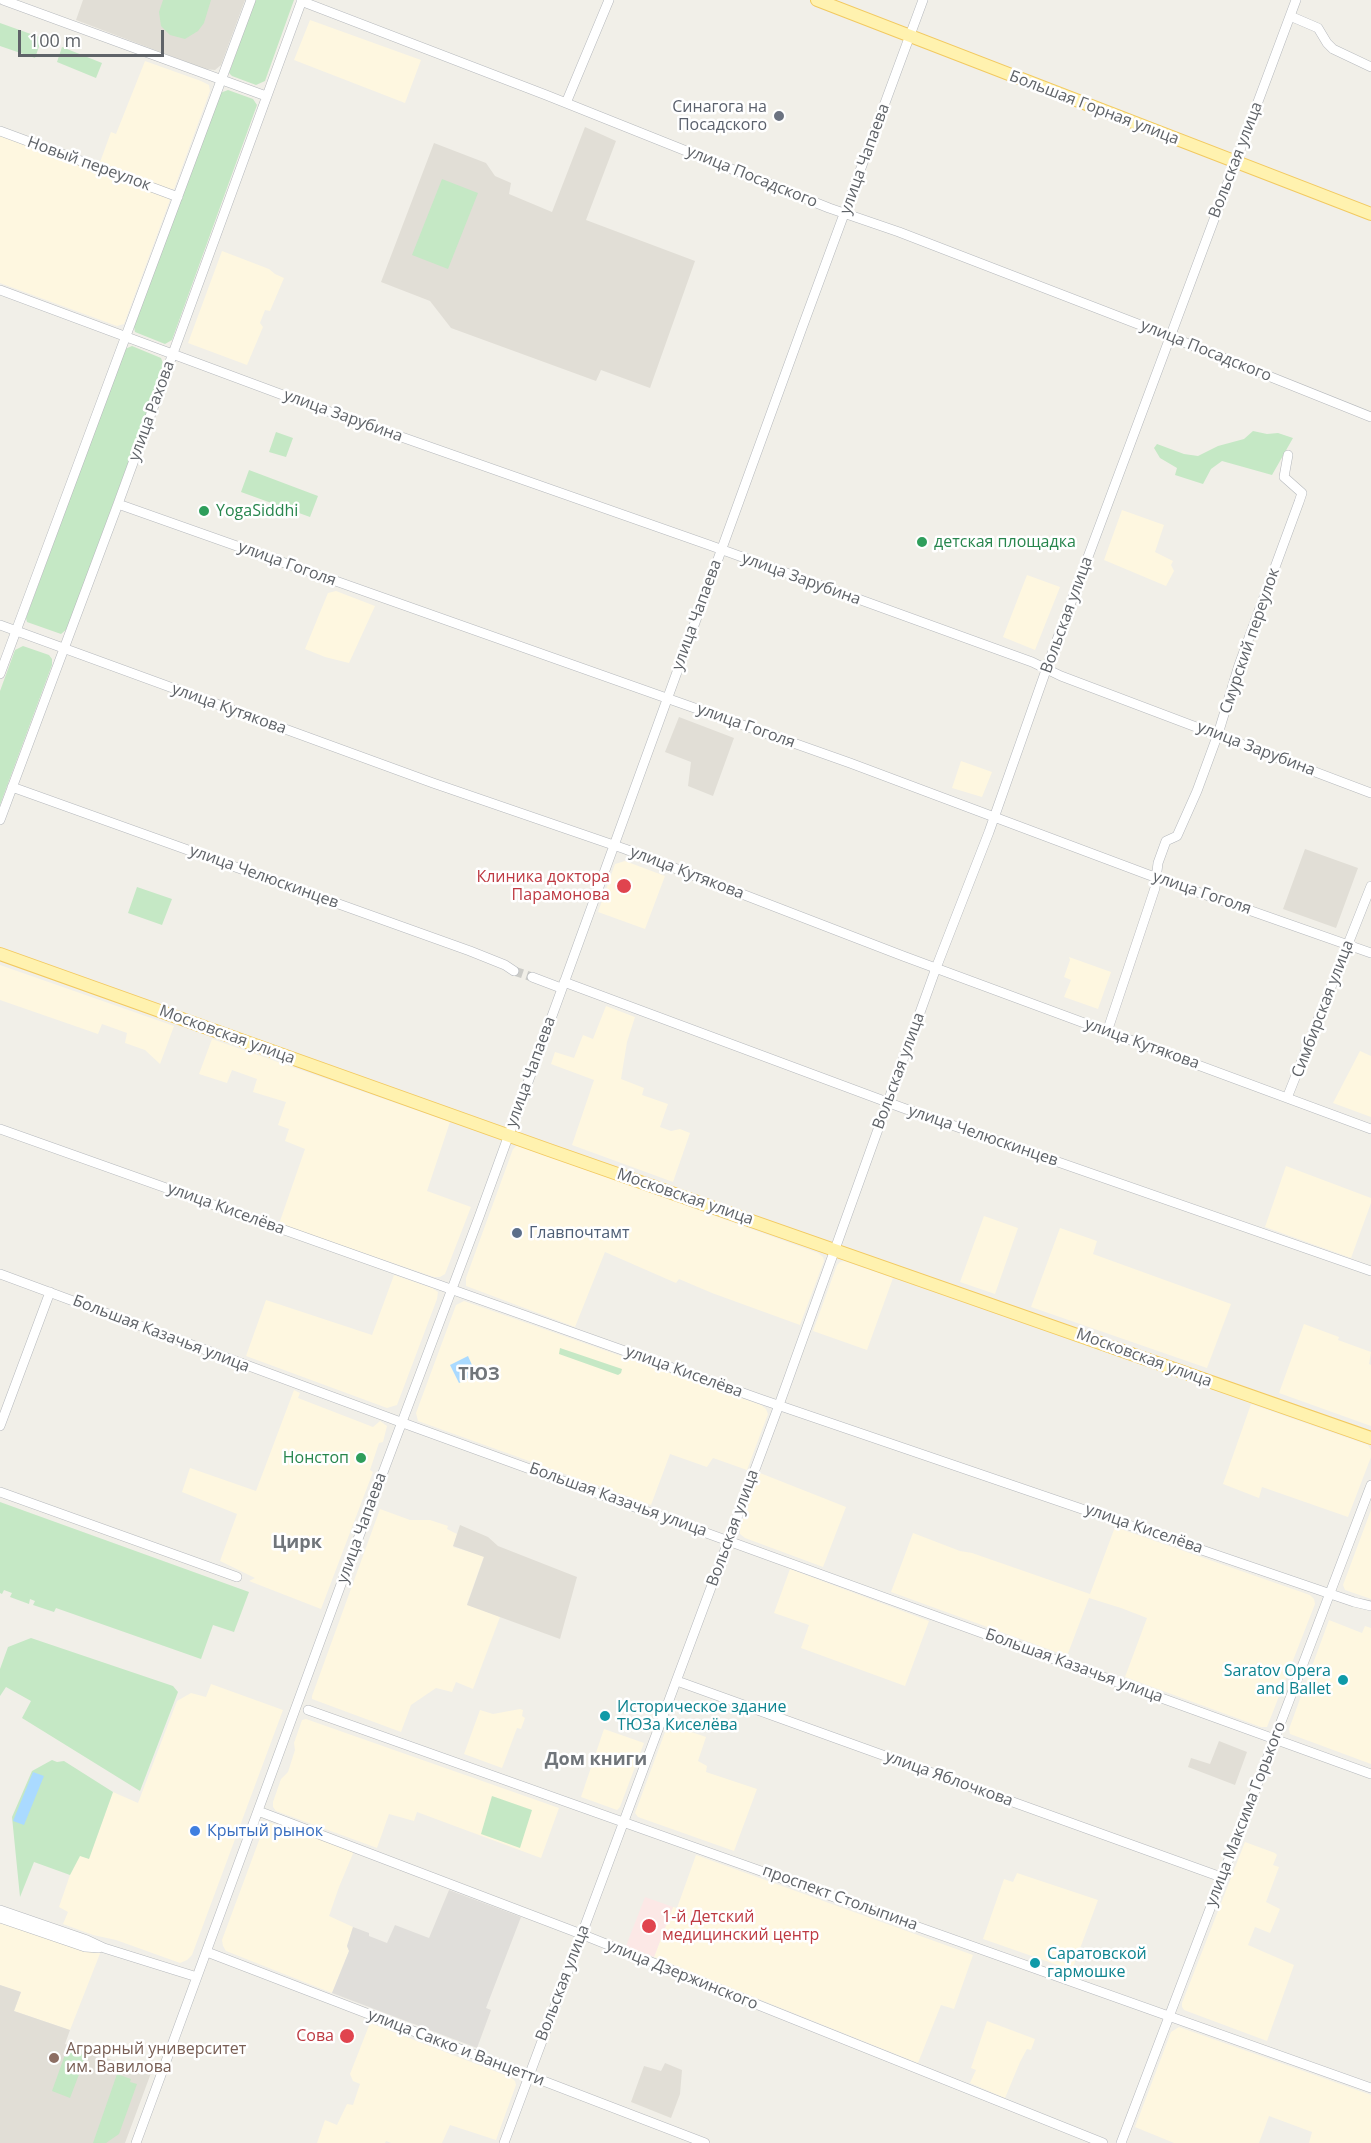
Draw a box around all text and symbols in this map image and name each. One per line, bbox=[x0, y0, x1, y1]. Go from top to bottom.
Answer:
scale bar bbox=[21, 18, 166, 56]
text: 100 m bbox=[29, 28, 81, 52]
street label: Большая Горная улица bbox=[1006, 67, 1182, 149]
place label: Синагога на Посадского bbox=[672, 97, 767, 135]
street label: Вольская улица bbox=[1205, 99, 1267, 221]
street label: улица Чапаева bbox=[836, 101, 894, 217]
marker: Синагога на Посадского bbox=[772, 109, 786, 123]
street label: Новый переулок bbox=[25, 133, 153, 195]
street label: улица Посадского bbox=[684, 142, 820, 212]
street label: улица Посадского bbox=[1138, 316, 1274, 386]
street label: улица Рахова bbox=[125, 358, 179, 464]
street label: улица Зарубина bbox=[281, 386, 405, 446]
place label: YogaSiddhi bbox=[216, 501, 298, 521]
marker: YogaSiddhi bbox=[197, 504, 211, 518]
place label: детская площадка bbox=[934, 532, 1076, 552]
marker: детская площадка bbox=[915, 535, 929, 549]
street label: улица Гоголя bbox=[235, 537, 339, 591]
street label: улица Зарубина bbox=[739, 549, 863, 609]
street label: Вольская улица bbox=[1037, 554, 1097, 676]
street label: улица Чапаева bbox=[668, 557, 726, 673]
street label: Смурский переулок bbox=[1216, 566, 1284, 716]
street label: улица Кутякова bbox=[169, 679, 289, 739]
street label: улица Гоголя bbox=[694, 699, 798, 753]
street label: улица Зарубина bbox=[1194, 718, 1318, 780]
street label: улица Челюскинцев bbox=[187, 841, 341, 913]
street label: улица Кутякова bbox=[627, 842, 747, 904]
place label: Клиника доктора Парамонова bbox=[476, 867, 610, 905]
street label: улица Гоголя bbox=[1150, 867, 1254, 919]
marker: Клиника доктора Парамонова bbox=[615, 877, 633, 895]
street label: Симбирская улица bbox=[1288, 938, 1358, 1080]
street label: Московская улица bbox=[157, 1002, 297, 1068]
street label: Вольская улица bbox=[869, 1010, 929, 1132]
street label: улица Чапаева bbox=[502, 1014, 560, 1130]
street label: улица Кутякова bbox=[1082, 1014, 1202, 1074]
street label: улица Челюскинцев bbox=[905, 1101, 1061, 1171]
street label: Московская улица bbox=[614, 1165, 756, 1229]
street label: улица Киселёва bbox=[165, 1179, 287, 1239]
place label: Главпочтамт bbox=[529, 1223, 630, 1243]
marker: Главпочтамт bbox=[510, 1226, 524, 1240]
street label: Большая Казачья улица bbox=[70, 1291, 252, 1377]
street label: Московская улица bbox=[1074, 1325, 1214, 1391]
street label: улица Киселёва bbox=[623, 1342, 745, 1402]
district label: ТЮЗ bbox=[458, 1364, 500, 1386]
place label: Нонстоп bbox=[283, 1448, 349, 1468]
marker: Нонстоп bbox=[354, 1451, 368, 1465]
street label: Большая Казачья улица bbox=[526, 1459, 710, 1541]
street label: Вольская улица bbox=[703, 1467, 763, 1589]
street label: улица Чапаева bbox=[333, 1470, 391, 1586]
street label: улица Киселёва bbox=[1083, 1500, 1205, 1558]
district label: Цирк bbox=[272, 1532, 322, 1554]
street label: Большая Казачья улица bbox=[982, 1625, 1166, 1707]
place label: Saratov Opera and Ballet bbox=[1224, 1661, 1331, 1699]
marker: Saratov Opera and Ballet bbox=[1336, 1673, 1350, 1687]
place label: Историческое здание ТЮЗа Киселёва bbox=[617, 1697, 786, 1735]
marker: Историческое здание ТЮЗа Киселёва bbox=[598, 1709, 612, 1723]
street label: улица Максима Горького bbox=[1202, 1719, 1290, 1909]
street label: улица Яблочкова bbox=[883, 1747, 1015, 1811]
district label: Дом книги bbox=[545, 1749, 647, 1771]
place label: Крытый рынок bbox=[207, 1821, 323, 1841]
marker: Крытый рынок bbox=[188, 1824, 202, 1838]
street label: проспект Столыпина bbox=[760, 1861, 920, 1935]
place label: 1-й Детский медицинский центр bbox=[662, 1907, 819, 1945]
marker: 1-й Детский медицинский центр bbox=[640, 1917, 658, 1935]
street label: Вольская улица bbox=[532, 1922, 594, 2044]
street label: улица Дзержинского bbox=[603, 1936, 761, 2014]
place label: Саратовской гармошке bbox=[1047, 1944, 1147, 1982]
marker: Саратовской гармошке bbox=[1028, 1956, 1042, 1970]
street label: улица Сакко и Ванцетти bbox=[365, 2005, 547, 2091]
place label: Сова bbox=[296, 2026, 334, 2046]
marker: Сова bbox=[338, 2027, 356, 2045]
place label: Аграрный университет им. Вавилова bbox=[66, 2039, 246, 2077]
marker: Аграрный университет им. Вавилова bbox=[47, 2051, 61, 2065]

